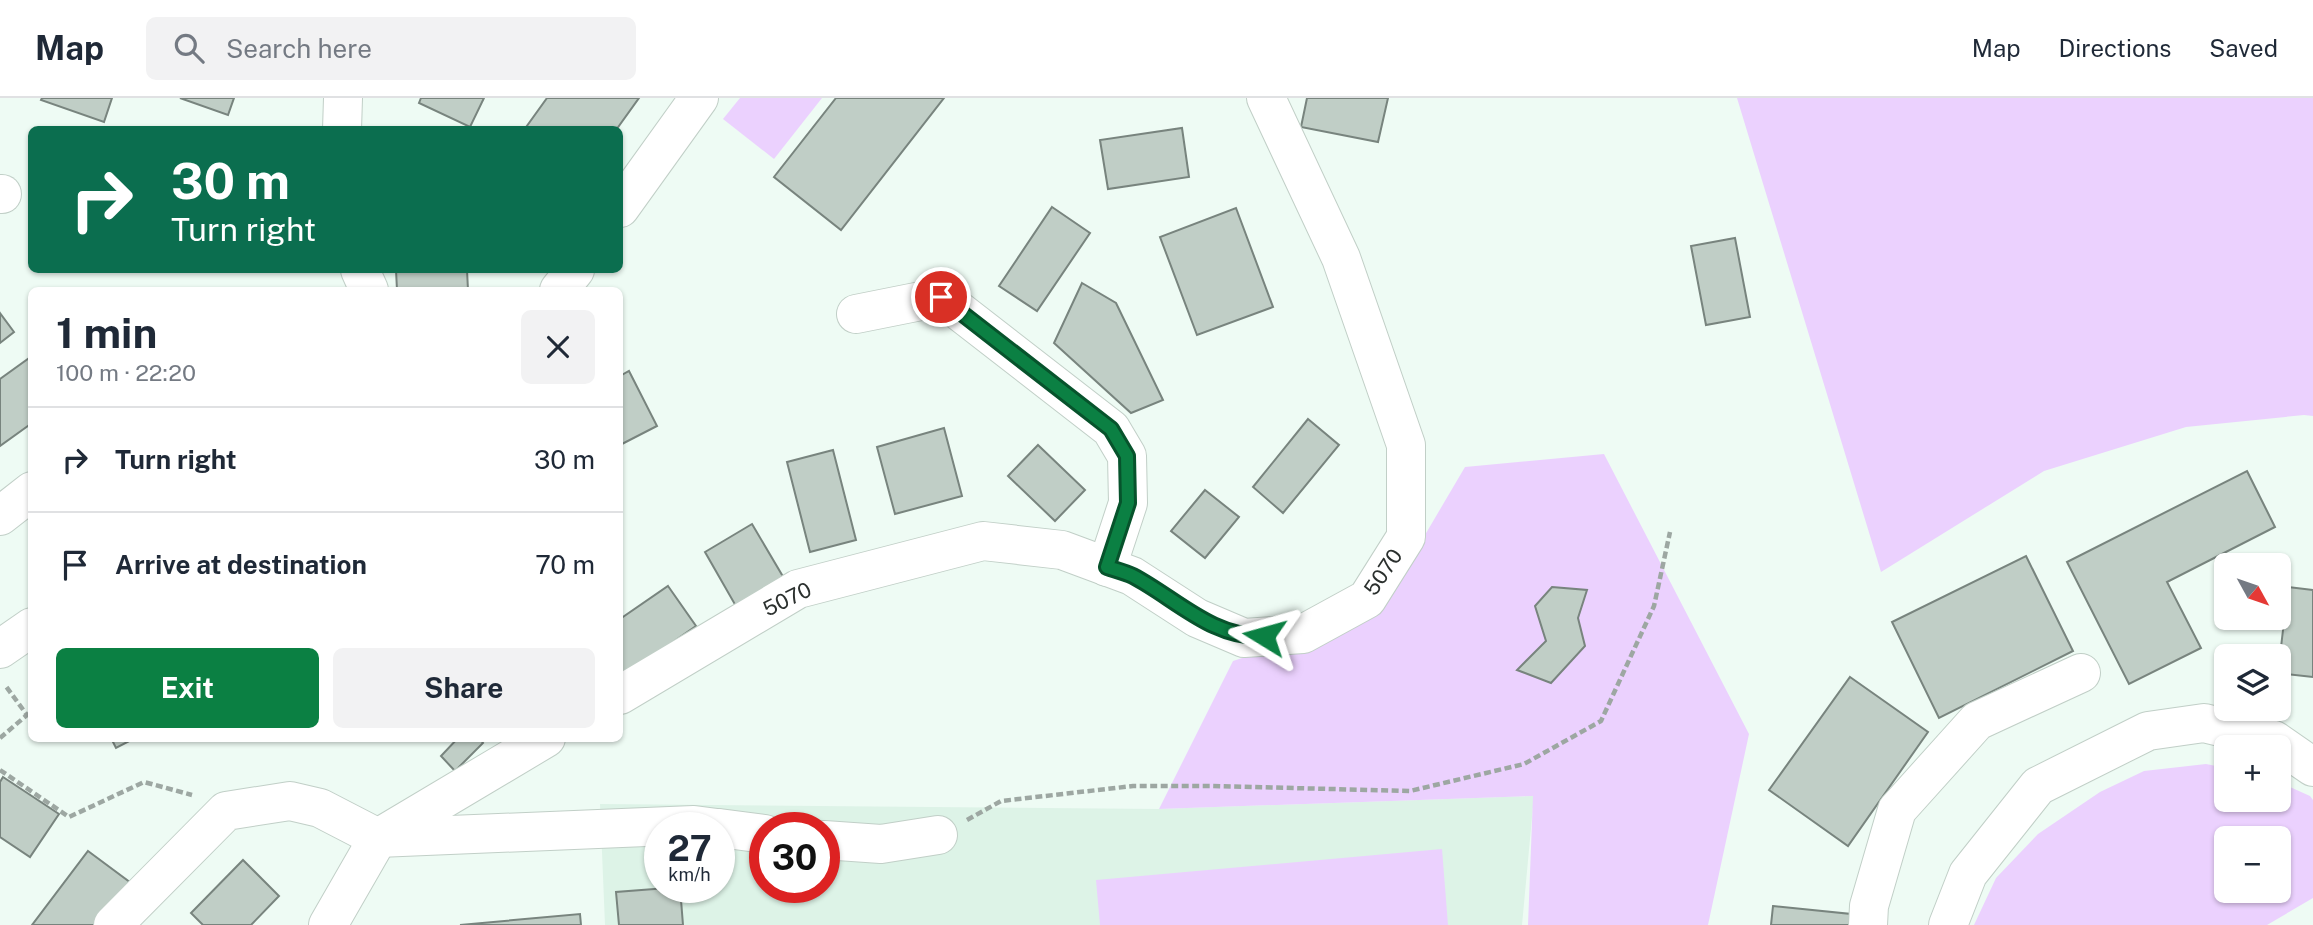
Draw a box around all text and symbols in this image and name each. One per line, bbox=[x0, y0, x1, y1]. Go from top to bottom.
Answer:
search box bbox=[146, 17, 636, 80]
text: Map bbox=[35, 29, 104, 67]
icon: search bbox=[170, 29, 208, 67]
text: Search here bbox=[226, 33, 372, 64]
text: Map bbox=[1972, 34, 2021, 62]
text: Directions bbox=[2059, 34, 2171, 62]
text: Saved bbox=[2209, 34, 2278, 62]
text: 30 m bbox=[171, 152, 290, 210]
icon: right bbox=[56, 154, 147, 245]
text: Turn right bbox=[171, 211, 316, 248]
pin bbox=[911, 267, 971, 327]
icon: arrive bbox=[922, 278, 960, 316]
text: 1 min bbox=[56, 308, 157, 357]
button: close bbox=[521, 310, 595, 384]
text: 100 m · 22:20 bbox=[56, 359, 196, 386]
icon: right bbox=[56, 441, 94, 479]
text: Turn right bbox=[115, 444, 237, 475]
text: 30 m bbox=[534, 444, 595, 475]
street label: 5070 bbox=[1358, 544, 1408, 600]
icon: arrive bbox=[56, 546, 94, 584]
text: Arrive at destination bbox=[115, 549, 367, 580]
text: 70 m bbox=[535, 549, 595, 580]
north arrow bbox=[2214, 553, 2291, 630]
map controls bbox=[2214, 553, 2291, 903]
street label: 5070 bbox=[759, 577, 815, 621]
position arrow bbox=[1227, 599, 1301, 673]
button: layers bbox=[2214, 644, 2291, 721]
button: Exit bbox=[56, 648, 319, 728]
button: Share bbox=[333, 648, 595, 728]
button: + bbox=[2214, 735, 2291, 812]
speed limit sign: 30 bbox=[749, 812, 840, 903]
button: − bbox=[2214, 826, 2291, 903]
text: 27 bbox=[667, 828, 712, 869]
text: km/h bbox=[668, 864, 711, 885]

